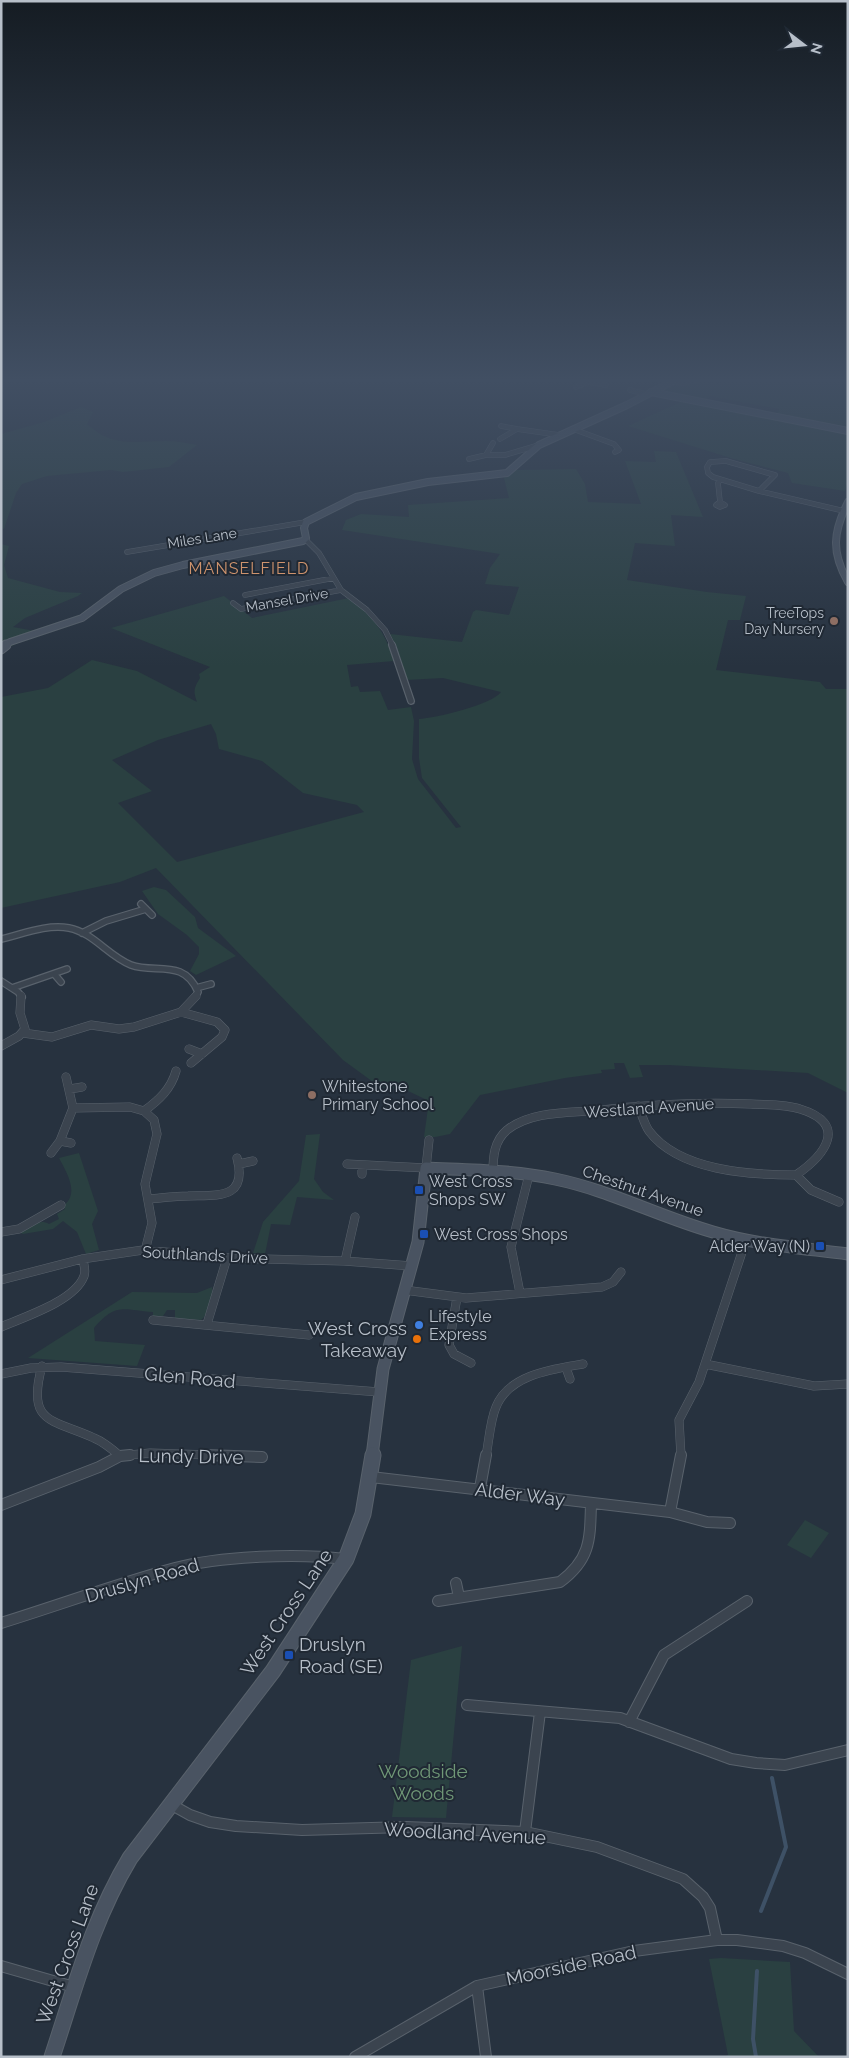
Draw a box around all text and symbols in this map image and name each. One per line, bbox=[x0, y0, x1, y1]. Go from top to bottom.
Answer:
north arrow bbox=[779, 20, 829, 70]
text: N bbox=[807, 41, 826, 56]
street label: Miles Lane bbox=[166, 525, 238, 551]
district label: MANSELFIELD bbox=[189, 559, 309, 578]
street label: Mansel Drive bbox=[245, 585, 329, 615]
place label: TreeTops Day Nursery bbox=[744, 605, 824, 637]
marker: TreeTops Day Nursery bbox=[828, 615, 840, 627]
place label: Whitestone Primary School bbox=[322, 1077, 434, 1114]
marker: Whitestone Primary School bbox=[306, 1089, 318, 1101]
street label: Westland Avenue bbox=[583, 1094, 715, 1122]
street label: Chestnut Avenue bbox=[580, 1161, 706, 1221]
place label: West Cross Shops SW bbox=[429, 1172, 513, 1209]
marker: West Cross Shops SW bbox=[413, 1184, 425, 1196]
place label: West Cross Shops bbox=[434, 1225, 568, 1244]
marker: West Cross Shops bbox=[418, 1228, 430, 1240]
place label: Alder Way (N) bbox=[709, 1237, 810, 1256]
marker: Alder Way (N) bbox=[814, 1240, 826, 1252]
street label: Southlands Drive bbox=[142, 1242, 268, 1268]
place label: Lifestyle Express bbox=[429, 1307, 492, 1344]
place label: West Cross Takeaway bbox=[308, 1317, 407, 1361]
marker: Lifestyle Express bbox=[413, 1319, 425, 1331]
marker: West Cross Takeaway bbox=[411, 1333, 423, 1345]
street label: Glen Road bbox=[144, 1362, 236, 1392]
street label: Lundy Drive bbox=[138, 1444, 244, 1468]
street label: Alder Way bbox=[474, 1478, 566, 1510]
street label: West Cross Lane bbox=[236, 1545, 336, 1679]
street label: Druslyn Road bbox=[83, 1553, 201, 1607]
place label: Druslyn Road (SE) bbox=[299, 1633, 383, 1677]
marker: Druslyn Road (SE) bbox=[283, 1649, 295, 1661]
park label: Woodside Woods bbox=[378, 1760, 468, 1804]
street label: Woodland Avenue bbox=[383, 1818, 547, 1848]
street label: West Cross Lane bbox=[31, 1881, 103, 2027]
street label: Moorside Road bbox=[504, 1940, 638, 1990]

